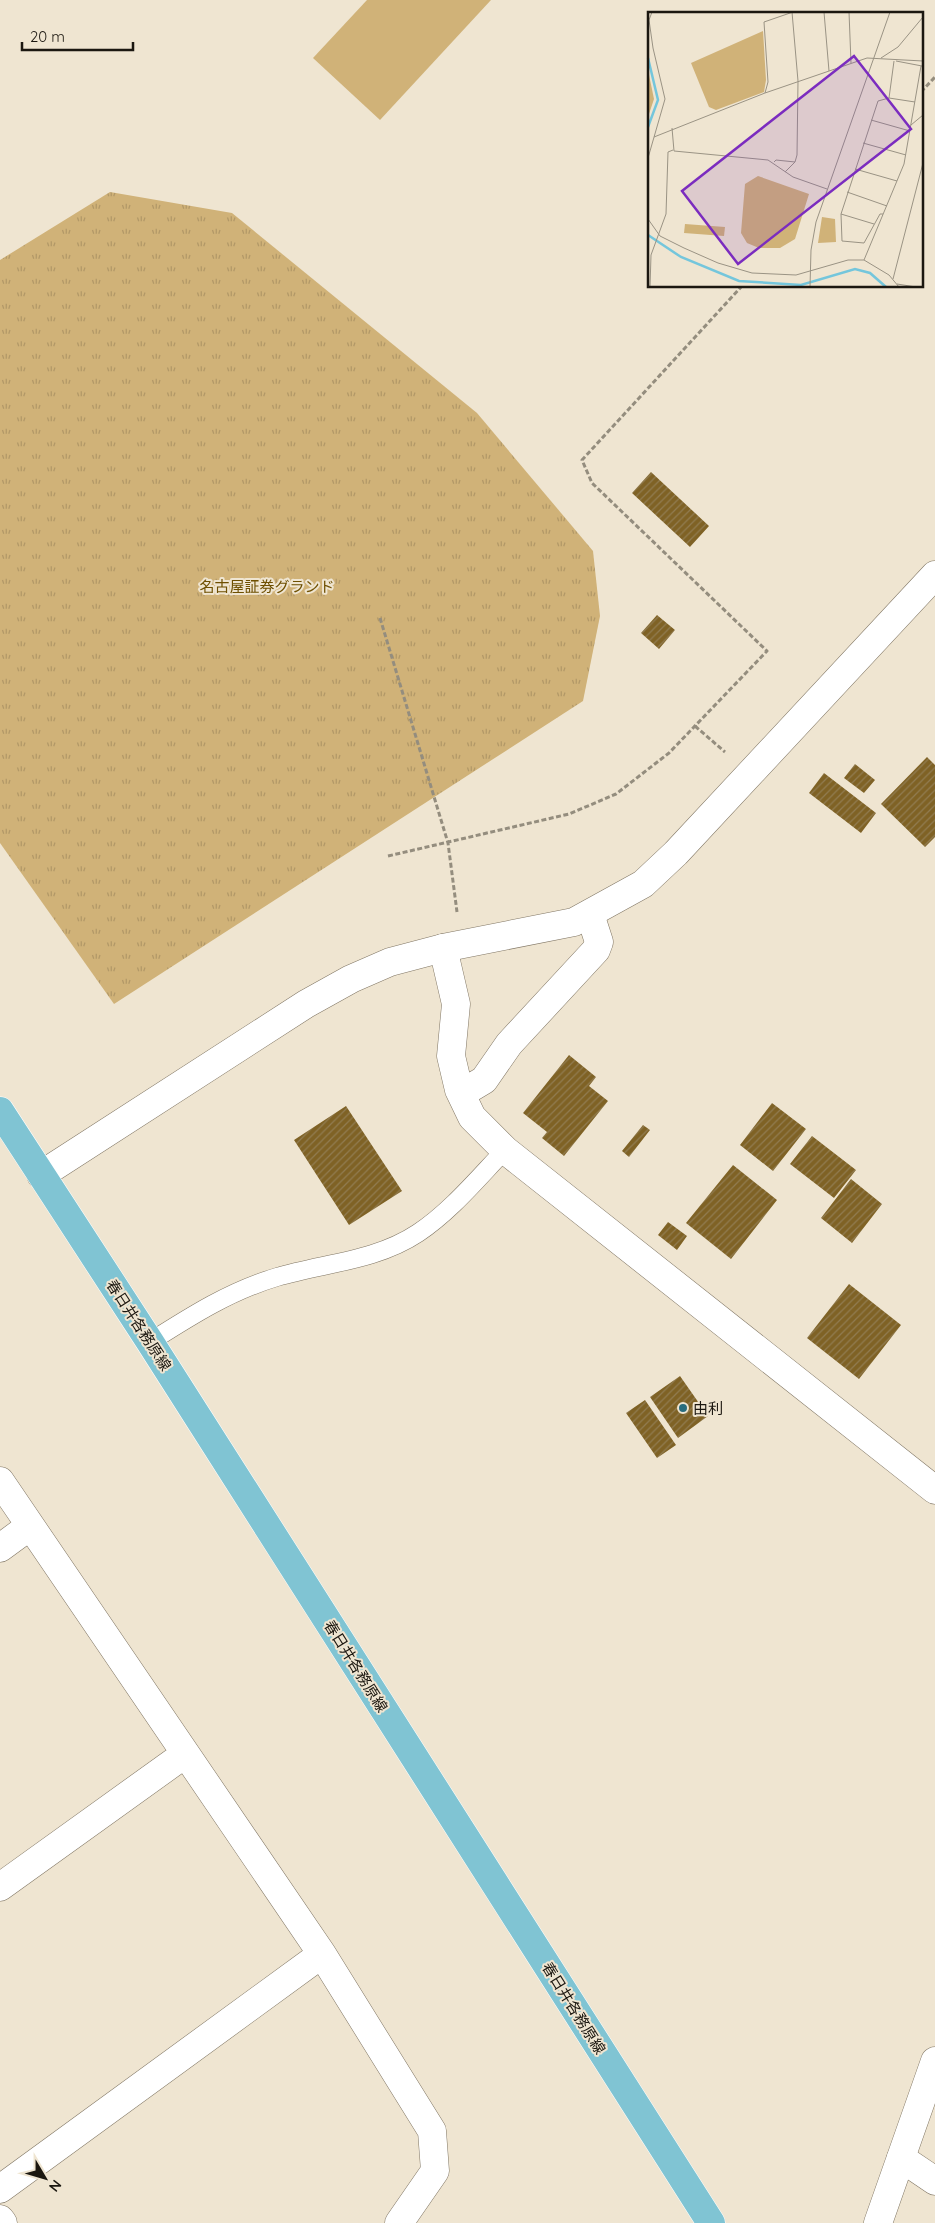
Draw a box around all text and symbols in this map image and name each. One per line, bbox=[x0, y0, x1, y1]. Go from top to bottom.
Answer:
inset map bbox=[648, 12, 922, 288]
scale bar bbox=[22, 20, 134, 52]
text: 20 m bbox=[30, 27, 65, 46]
park label: 名古屋証券グランド bbox=[199, 577, 335, 596]
street label: 春日井各務原線 bbox=[102, 1276, 176, 1374]
place label: 由利 bbox=[693, 1399, 723, 1418]
marker: 由利 bbox=[677, 1402, 689, 1414]
street label: 春日井各務原線 bbox=[320, 1616, 392, 1716]
street label: 春日井各務原線 bbox=[538, 1958, 610, 2058]
north arrow bbox=[20, 2153, 70, 2203]
text: N bbox=[45, 2176, 66, 2196]

